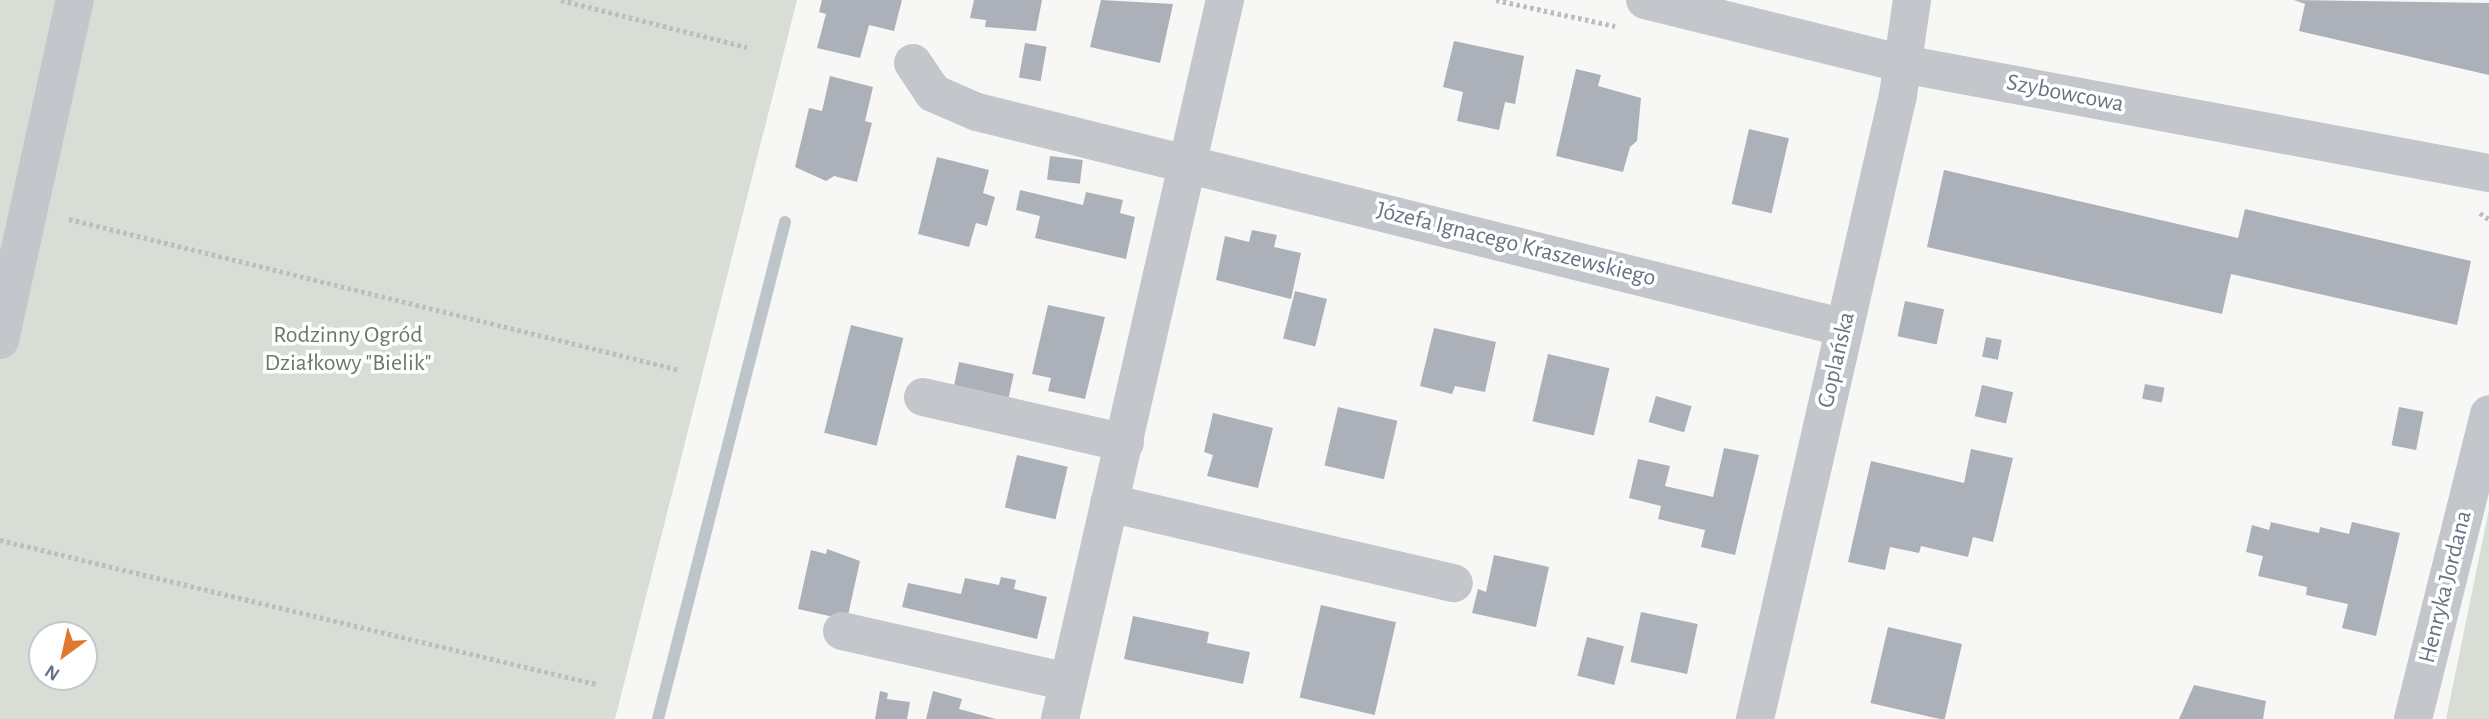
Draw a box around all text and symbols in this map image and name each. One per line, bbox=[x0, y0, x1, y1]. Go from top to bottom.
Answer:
street label: Szybowcowa bbox=[2004, 69, 2126, 119]
street label: Józefa Ignacego Kraszewskiego bbox=[1373, 196, 1659, 294]
street label: Goplańska bbox=[1812, 309, 1862, 411]
park label: Rodzinny Ogród Działkowy "Bielik" bbox=[265, 322, 431, 378]
street label: Henryka Jordana bbox=[2413, 508, 2479, 666]
north arrow bbox=[28, 621, 98, 691]
text: N bbox=[42, 661, 63, 684]

